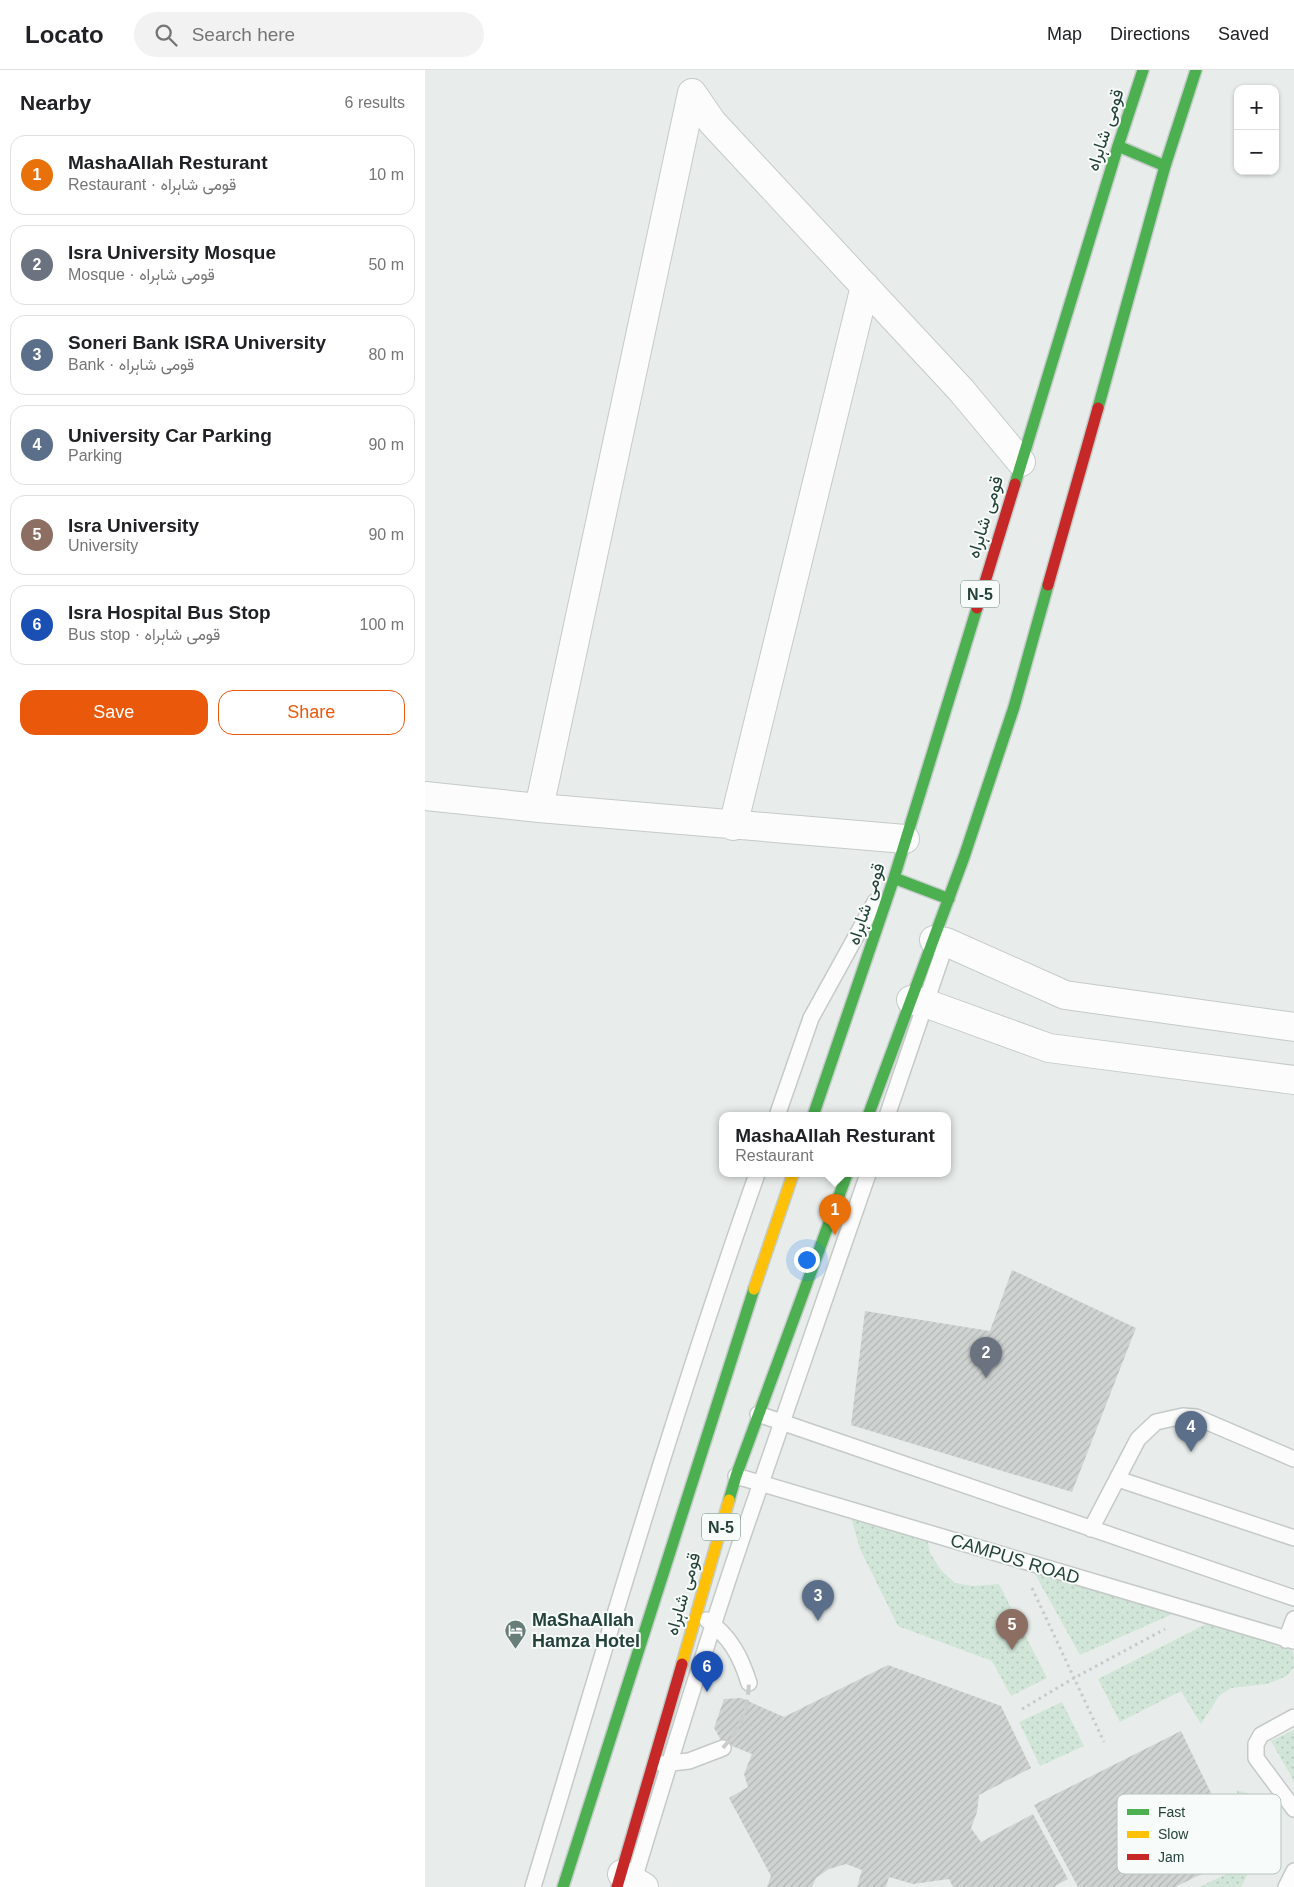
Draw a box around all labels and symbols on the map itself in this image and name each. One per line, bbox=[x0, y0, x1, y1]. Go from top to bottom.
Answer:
street label: قومی شاہراہ bbox=[1082, 86, 1130, 174]
street label: قومی شاہراہ bbox=[963, 473, 1009, 561]
road number: N-5 bbox=[961, 580, 999, 608]
street label: قومی شاہراہ bbox=[843, 860, 891, 948]
pin: 1 bbox=[819, 1194, 851, 1235]
your location bbox=[794, 1247, 820, 1273]
pin: 2 bbox=[970, 1337, 1002, 1378]
pin: 4 bbox=[1175, 1411, 1207, 1452]
road number: N-5 bbox=[702, 1514, 740, 1540]
street label: CAMPUS ROAD bbox=[948, 1530, 1082, 1588]
street label: قومی شاہراہ bbox=[662, 1550, 706, 1638]
pin: 3 bbox=[802, 1580, 834, 1621]
pin: 5 bbox=[996, 1609, 1028, 1650]
place label: MaShaAllah Hamza Hotel bbox=[532, 1610, 640, 1651]
hotel icon: MaShaAllah Hamza Hotel bbox=[504, 1618, 528, 1649]
pin: 6 bbox=[691, 1651, 723, 1692]
legend bbox=[1117, 1794, 1281, 1874]
text: Fast bbox=[1158, 1804, 1185, 1820]
text: Slow bbox=[1158, 1826, 1189, 1842]
text: Jam bbox=[1158, 1849, 1184, 1865]

